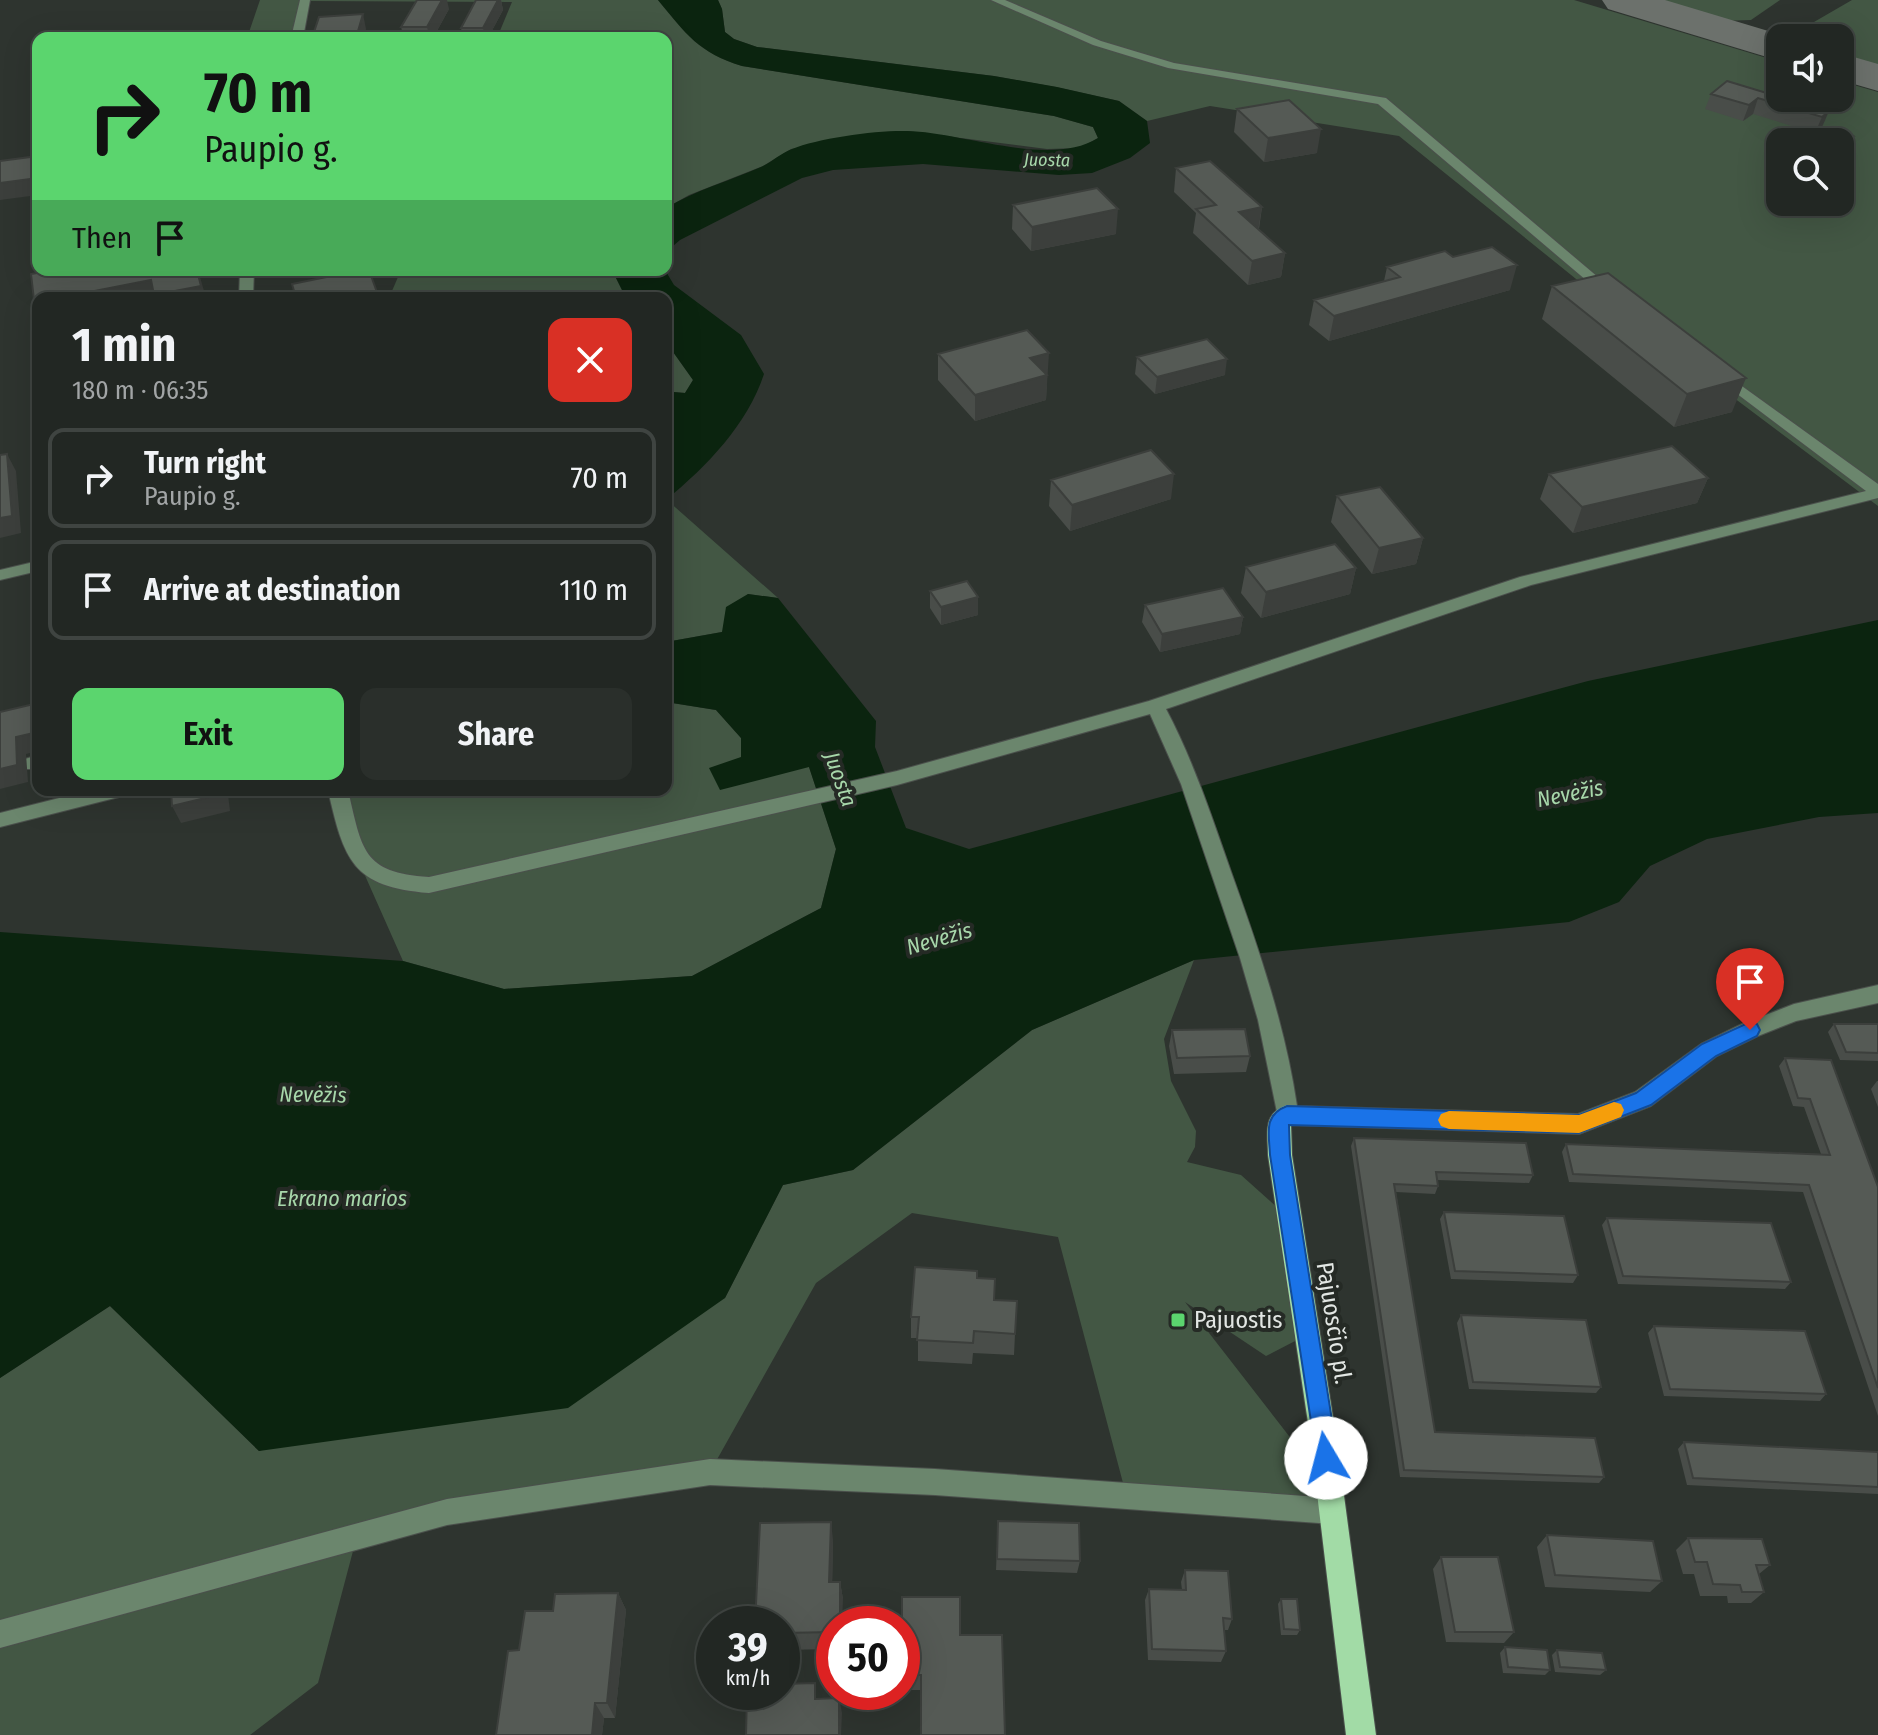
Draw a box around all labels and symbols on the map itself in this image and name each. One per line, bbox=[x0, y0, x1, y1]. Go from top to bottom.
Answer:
water label: Juosta bbox=[1023, 149, 1070, 171]
water label: Juosta bbox=[818, 747, 863, 810]
water label: Nevėžis bbox=[1535, 774, 1606, 813]
water label: Nevėžis bbox=[903, 916, 975, 961]
pin bbox=[1716, 948, 1784, 1030]
water label: Nevėžis bbox=[279, 1080, 347, 1109]
water label: Ekrano marios bbox=[277, 1185, 407, 1212]
street label: Pajuosčio pl. bbox=[1311, 1260, 1357, 1386]
place label: Pajuostis bbox=[1194, 1306, 1282, 1334]
marker: Pajuostis bbox=[1169, 1311, 1187, 1329]
position arrow bbox=[1284, 1416, 1368, 1500]
speed limit sign: 50 bbox=[816, 1606, 920, 1710]

